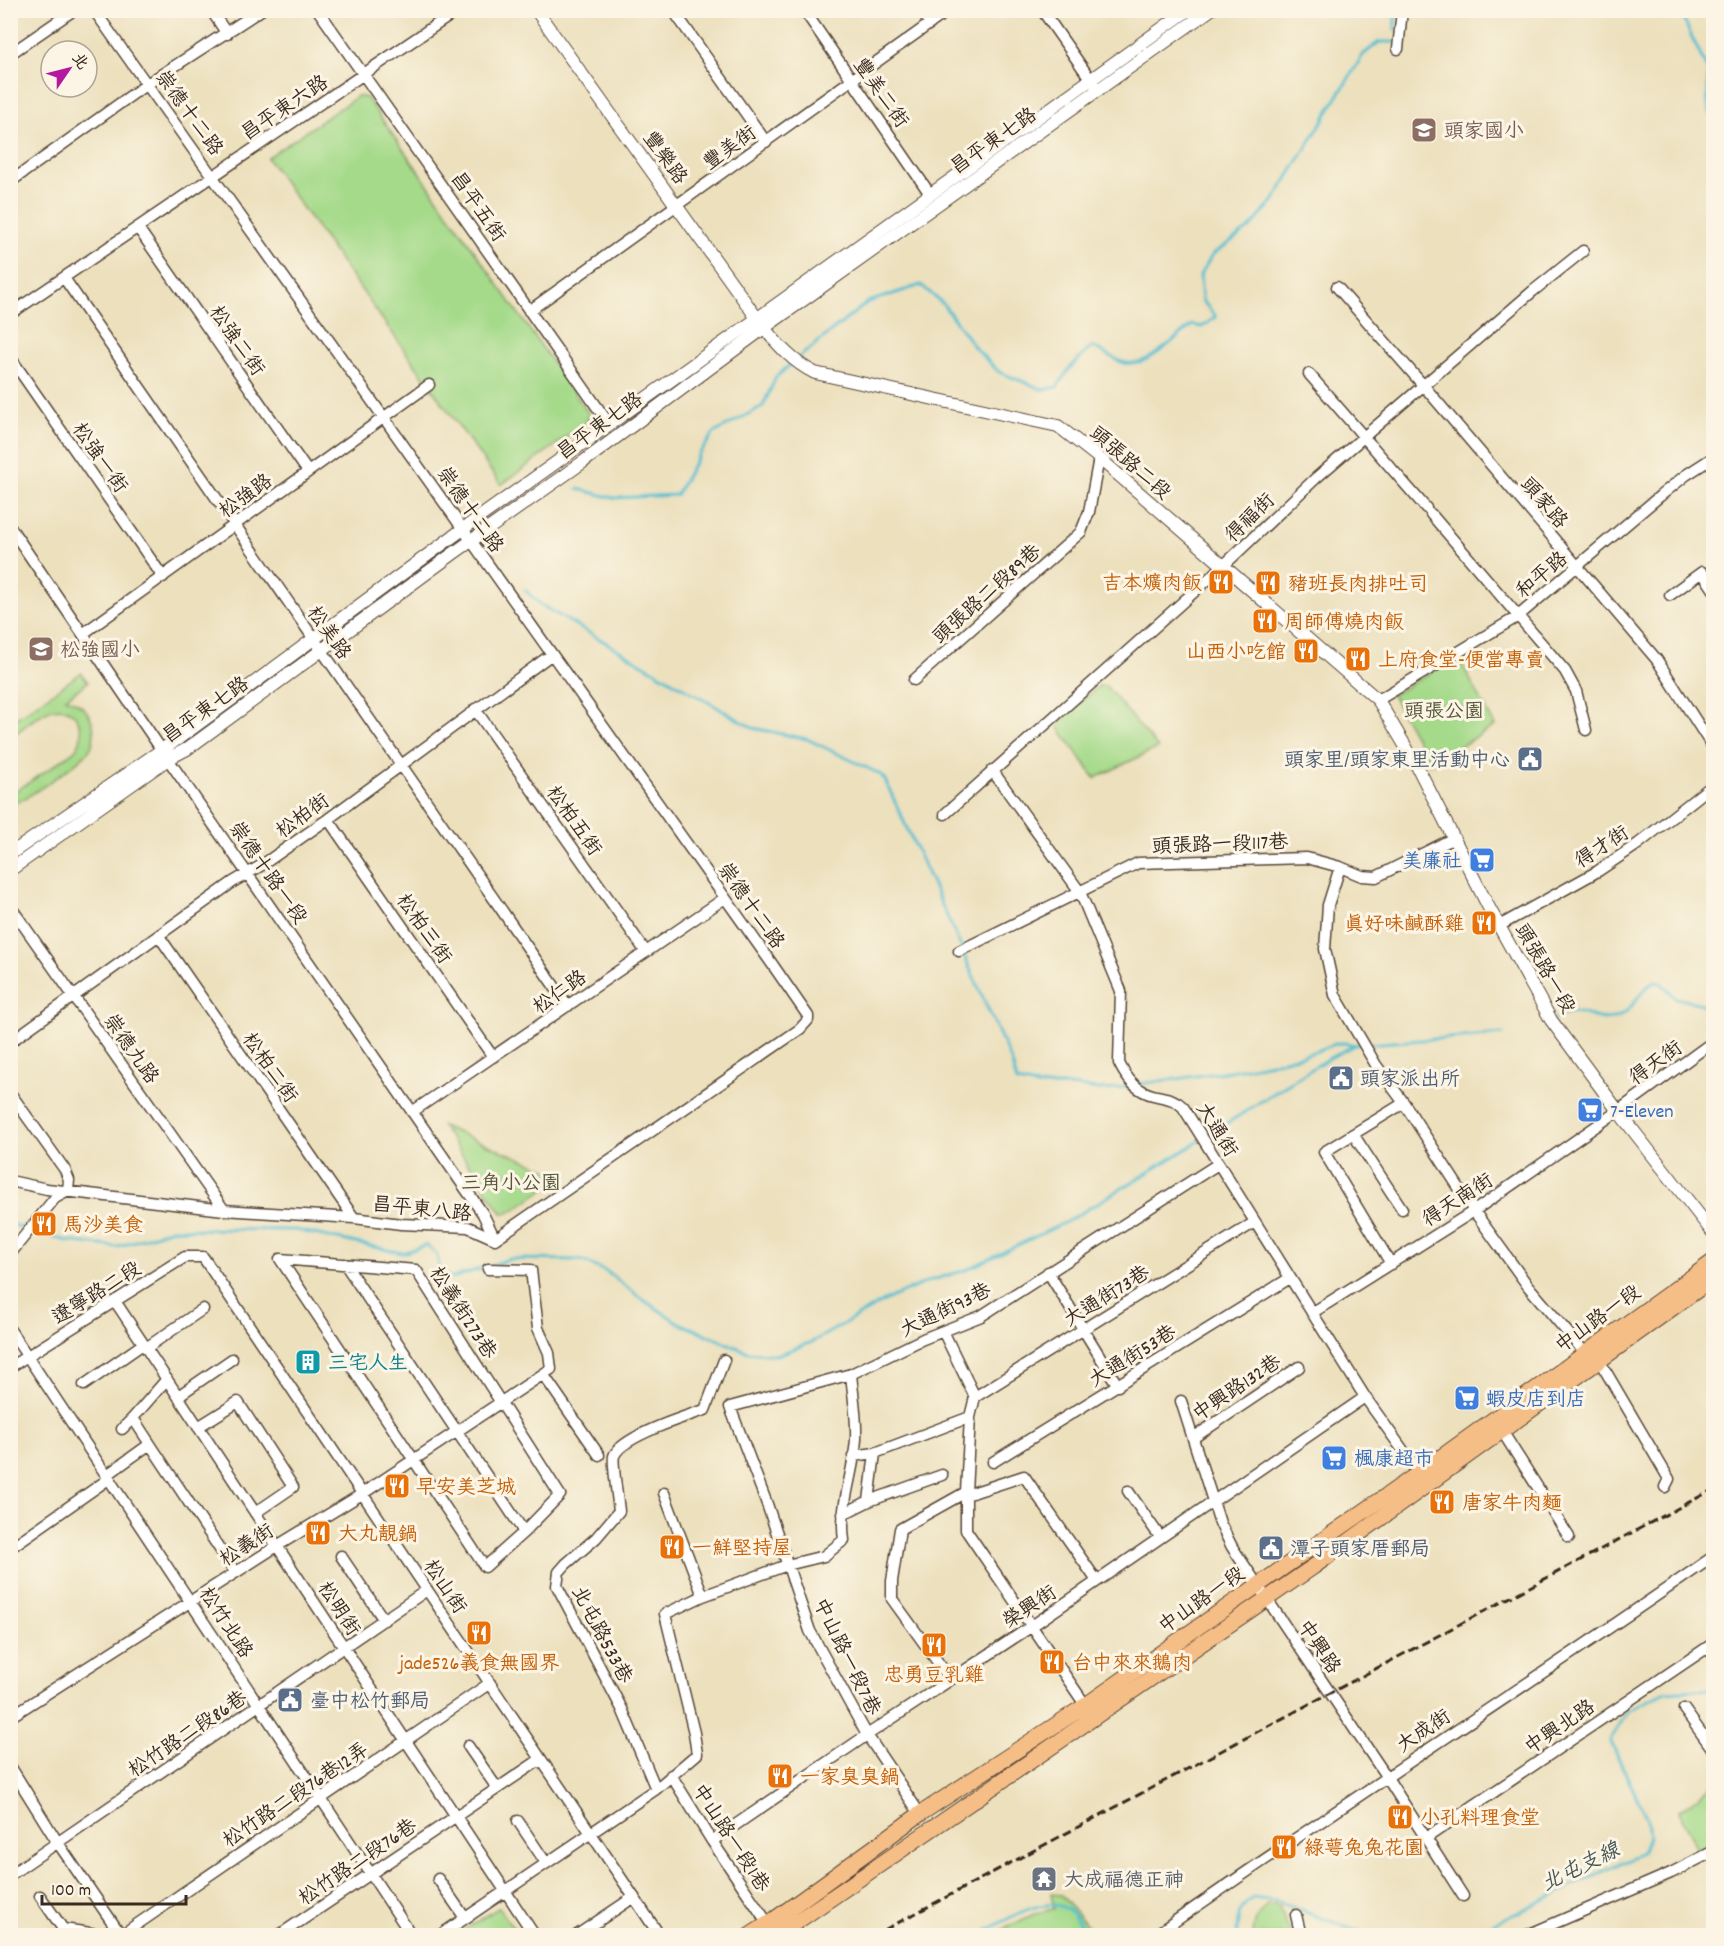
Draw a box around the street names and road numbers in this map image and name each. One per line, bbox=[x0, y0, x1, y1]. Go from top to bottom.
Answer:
street label: 豐美二街 bbox=[845, 53, 914, 135]
street label: 崇德十二路 bbox=[147, 65, 229, 163]
street label: 昌平東六路 bbox=[236, 69, 336, 149]
street label: 昌平東七路 bbox=[946, 102, 1045, 183]
street label: 豐美街 bbox=[698, 120, 763, 178]
street label: 豐樂路 bbox=[635, 126, 693, 192]
street label: 昌平五街 bbox=[442, 167, 511, 249]
street label: 松強二街 bbox=[201, 301, 270, 383]
street label: 昌平東七路 bbox=[552, 386, 650, 468]
street label: 松強一街 bbox=[64, 418, 133, 500]
street label: 頭張路二段 bbox=[1082, 421, 1176, 508]
street label: 崇德十二路 bbox=[428, 462, 509, 561]
street label: 松強路 bbox=[214, 468, 280, 526]
street label: 頭家路 bbox=[1512, 472, 1574, 537]
street label: 得福街 bbox=[1220, 488, 1282, 550]
street label: 頭張路二段89巷 bbox=[928, 538, 1049, 652]
street label: 和平路 bbox=[1511, 546, 1576, 606]
street label: 松美路 bbox=[299, 601, 357, 667]
street label: 昌平東七路 bbox=[158, 671, 257, 752]
street label: 松柏五街 bbox=[538, 781, 607, 863]
street label: 松柏街 bbox=[271, 788, 336, 846]
street label: 崇德十路一段 bbox=[221, 817, 312, 931]
street label: 得才街 bbox=[1570, 820, 1635, 877]
street label: 頭張路一段117巷 bbox=[1151, 830, 1290, 862]
street label: 崇德十二路 bbox=[709, 858, 790, 957]
street label: 松柏三街 bbox=[388, 889, 457, 971]
street label: 頭張路一段 bbox=[1506, 919, 1581, 1020]
street label: 松仁路 bbox=[528, 964, 594, 1022]
street label: 崇德九路 bbox=[95, 1009, 165, 1091]
street label: 松柏二街 bbox=[234, 1028, 303, 1110]
street label: 得天街 bbox=[1624, 1035, 1689, 1093]
street label: 大通街 bbox=[1188, 1098, 1243, 1163]
street label: 得天南街 bbox=[1417, 1168, 1500, 1235]
street label: 昌平東八路 bbox=[370, 1192, 474, 1230]
street label: 遼寧路二段 bbox=[48, 1256, 147, 1333]
street label: 大通街73巷 bbox=[1059, 1260, 1157, 1335]
street label: 松義街273巷 bbox=[421, 1262, 502, 1366]
street label: 大通街93巷 bbox=[896, 1277, 997, 1346]
street label: 中山路一段 bbox=[1550, 1280, 1647, 1361]
street label: 大通街53巷 bbox=[1085, 1319, 1183, 1395]
street label: 中興路132巷 bbox=[1188, 1349, 1289, 1430]
street label: 松義街 bbox=[215, 1518, 280, 1575]
street label: 松山街 bbox=[415, 1555, 472, 1620]
street label: 中山路一段 bbox=[1154, 1561, 1252, 1642]
street label: 松明街 bbox=[309, 1577, 366, 1642]
street label: 榮興街 bbox=[998, 1580, 1063, 1637]
street label: 松竹北路 bbox=[191, 1582, 259, 1666]
street label: 北屯路533巷 bbox=[563, 1582, 638, 1690]
street label: 中山路一段7巷 bbox=[805, 1594, 886, 1722]
street label: 中興路 bbox=[1289, 1615, 1346, 1681]
street label: 松竹路二段86巷 bbox=[124, 1685, 254, 1786]
street label: 中興北路 bbox=[1520, 1694, 1602, 1762]
street label: 大成街 bbox=[1392, 1704, 1457, 1761]
street label: 松竹路二段76巷12弄 bbox=[218, 1737, 375, 1856]
street label: 中山路一段1巷 bbox=[684, 1779, 776, 1899]
street label: 松竹路二段76巷 bbox=[294, 1813, 424, 1914]

